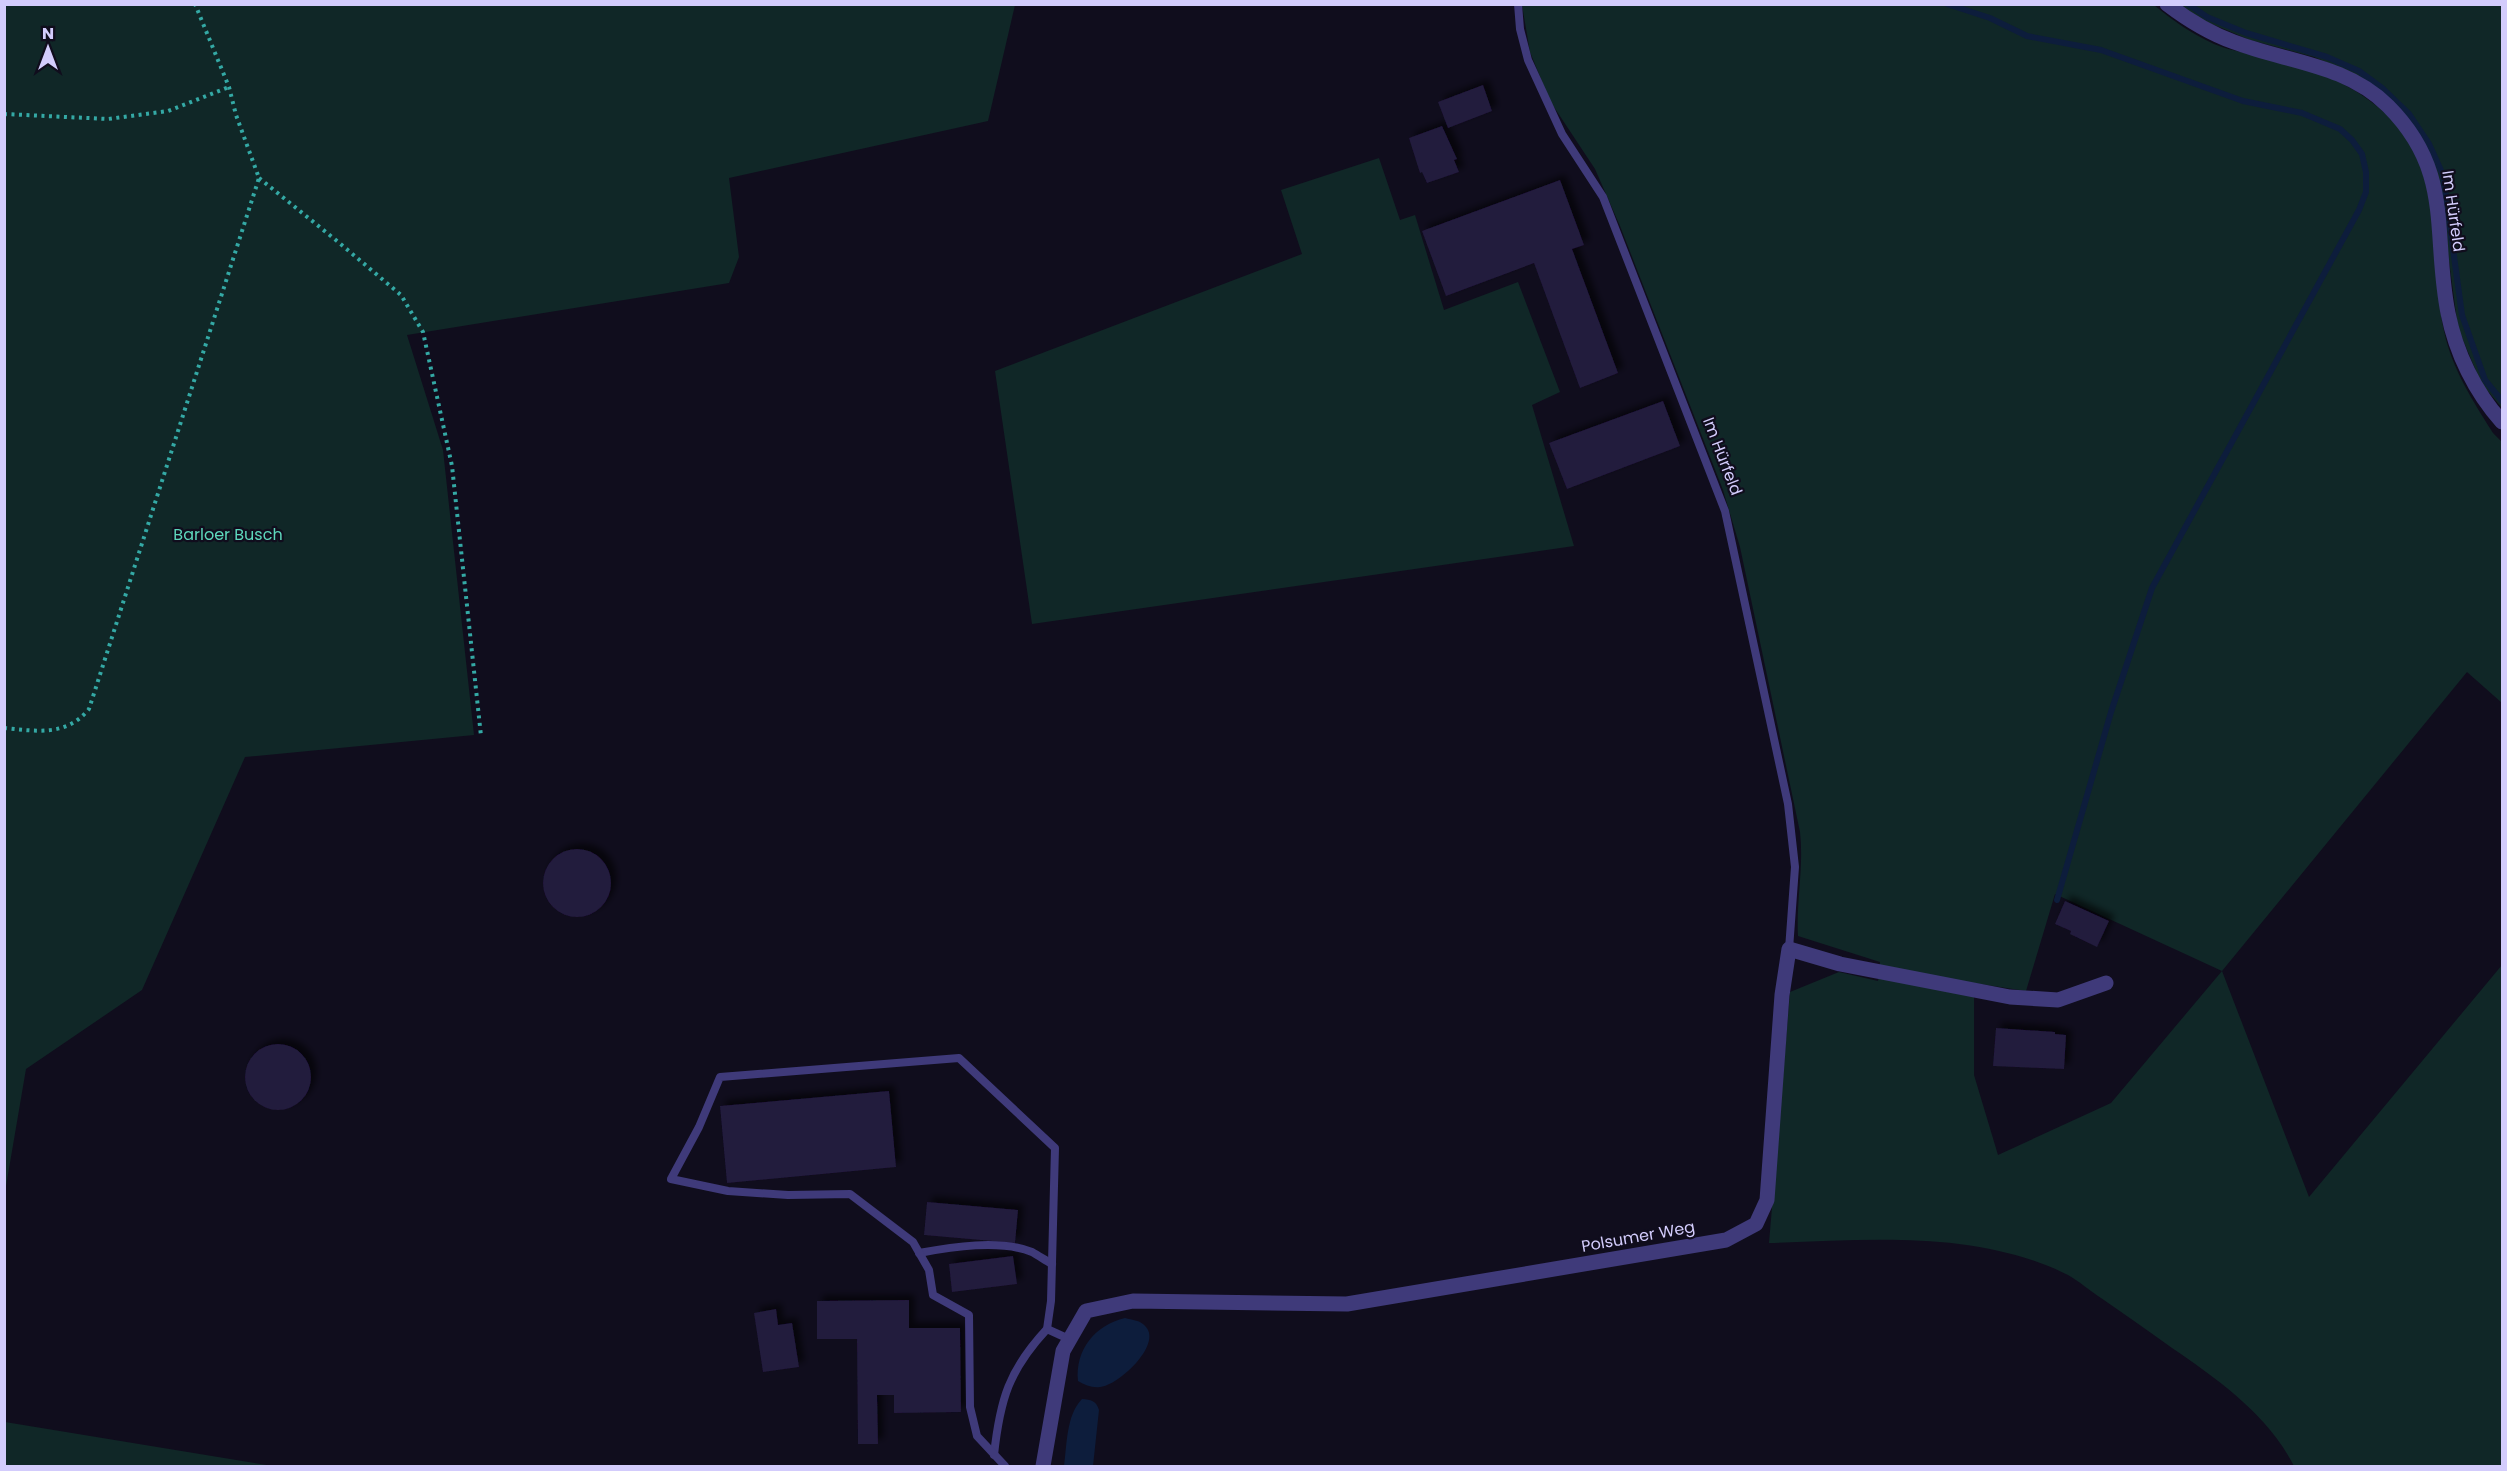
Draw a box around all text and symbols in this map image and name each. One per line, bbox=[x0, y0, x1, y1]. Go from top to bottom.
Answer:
north arrow bbox=[18, 18, 78, 78]
text: N bbox=[42, 22, 54, 45]
street label: Im Hürfeld bbox=[2436, 169, 2471, 253]
street label: Im Hürfeld bbox=[1697, 414, 1748, 499]
park label: Barloer Busch bbox=[173, 523, 283, 546]
street label: Polsumer Weg bbox=[1579, 1215, 1697, 1258]

